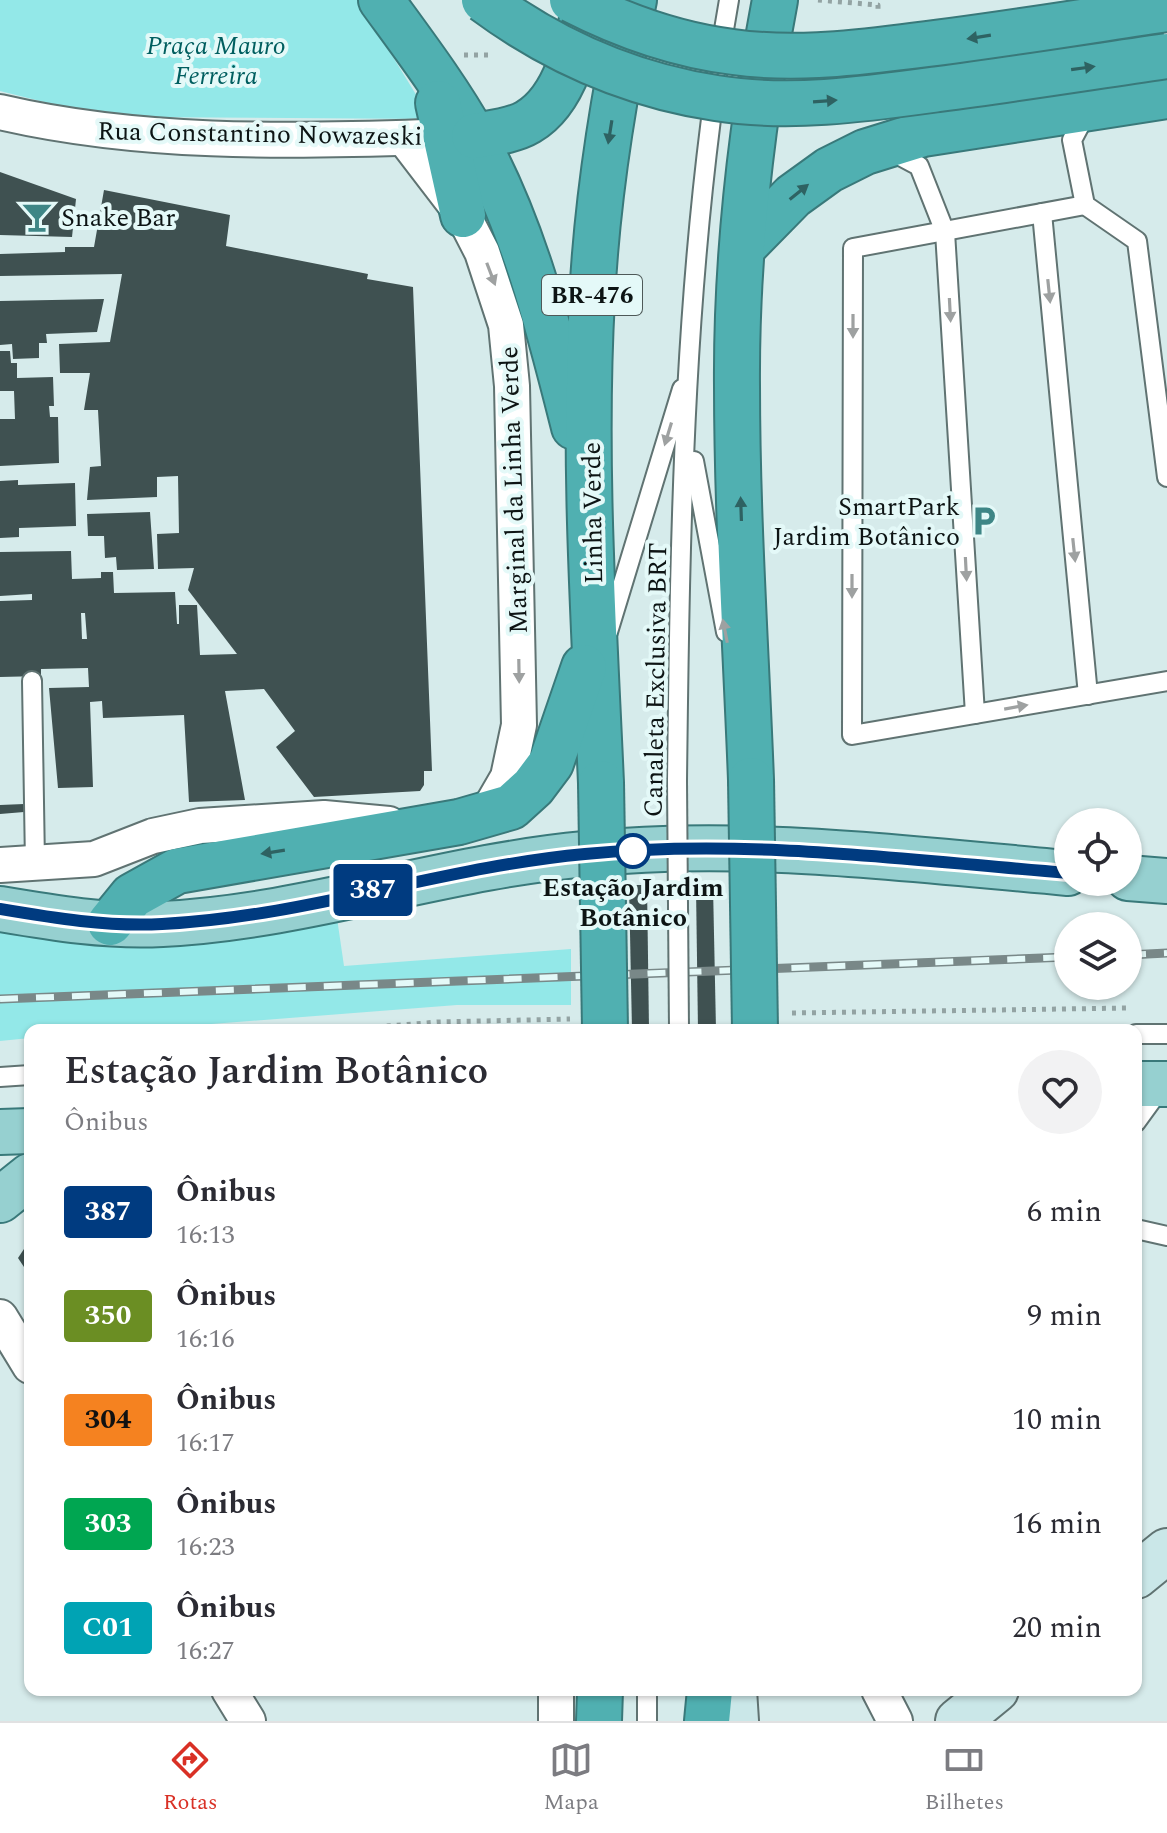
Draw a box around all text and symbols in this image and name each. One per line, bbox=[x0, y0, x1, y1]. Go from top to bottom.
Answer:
park label: Praça Mauro Ferreira bbox=[146, 26, 286, 96]
one-way arrow bbox=[966, 31, 991, 44]
one-way arrow bbox=[1071, 61, 1096, 74]
one-way arrow bbox=[813, 94, 838, 107]
street label: Rua Constantino Nowazeski bbox=[97, 111, 423, 157]
one-way arrow bbox=[603, 120, 616, 145]
one-way arrow bbox=[789, 185, 809, 201]
place label: Snake Bar bbox=[61, 198, 176, 238]
bar icon: Snake Bar bbox=[20, 200, 54, 234]
one-way arrow bbox=[485, 262, 498, 286]
road number: BR-476 bbox=[542, 275, 642, 315]
one-way arrow bbox=[1043, 279, 1056, 304]
one-way arrow bbox=[944, 298, 957, 323]
one-way arrow bbox=[847, 314, 859, 339]
street label: Marginal da Linha Verde bbox=[489, 346, 539, 634]
one-way arrow bbox=[661, 422, 674, 446]
street label: Linha Verde bbox=[572, 442, 614, 584]
place label: SmartPark Jardim Botânico bbox=[773, 487, 960, 557]
one-way arrow bbox=[734, 496, 747, 521]
parking icon: SmartPark Jardim Botânico bbox=[967, 504, 1001, 538]
one-way arrow bbox=[1068, 537, 1081, 562]
street label: Canaleta Exclusiva BRT bbox=[634, 542, 678, 818]
one-way arrow bbox=[960, 557, 973, 582]
one-way arrow bbox=[846, 574, 858, 599]
one-way arrow bbox=[719, 618, 731, 643]
one-way arrow bbox=[512, 659, 525, 684]
one-way arrow bbox=[1004, 701, 1029, 713]
map controls bbox=[1054, 808, 1142, 1000]
button: locate bbox=[1054, 808, 1142, 896]
marker: Estação Jardim Botânico bbox=[616, 834, 650, 868]
one-way arrow bbox=[261, 847, 286, 859]
line badge: 387 bbox=[327, 864, 419, 916]
text: 387 bbox=[349, 868, 397, 911]
place label: Estação Jardim Botânico bbox=[542, 868, 724, 938]
button: layers bbox=[1054, 912, 1142, 1000]
text: Estação Jardim Botânico bbox=[64, 1043, 488, 1101]
button: heart bbox=[1018, 1050, 1102, 1134]
text: Ônibus bbox=[64, 1102, 149, 1142]
text: Ônibus bbox=[176, 1169, 276, 1215]
text: 6 min bbox=[1027, 1189, 1102, 1235]
text: 387 bbox=[84, 1190, 132, 1233]
text: 16:13 bbox=[176, 1215, 235, 1255]
text: Ônibus bbox=[176, 1273, 276, 1319]
text: 9 min bbox=[1027, 1293, 1102, 1339]
text: 350 bbox=[84, 1294, 132, 1337]
text: 16:16 bbox=[176, 1319, 235, 1359]
text: Ônibus bbox=[176, 1377, 276, 1423]
text: 10 min bbox=[1012, 1397, 1102, 1443]
text: 304 bbox=[84, 1398, 132, 1441]
text: 16:17 bbox=[176, 1423, 235, 1463]
text: Ônibus bbox=[176, 1481, 276, 1527]
text: 16 min bbox=[1012, 1501, 1102, 1547]
text: 303 bbox=[84, 1502, 132, 1545]
text: 16:23 bbox=[176, 1527, 235, 1567]
text: Ônibus bbox=[176, 1585, 276, 1631]
text: 20 min bbox=[1012, 1605, 1102, 1651]
text: C01 bbox=[82, 1606, 134, 1649]
text: 16:27 bbox=[176, 1631, 235, 1671]
tab: Rotas bbox=[163, 1738, 217, 1819]
tab: Mapa bbox=[544, 1738, 599, 1819]
tab: Bilhetes bbox=[925, 1738, 1004, 1819]

